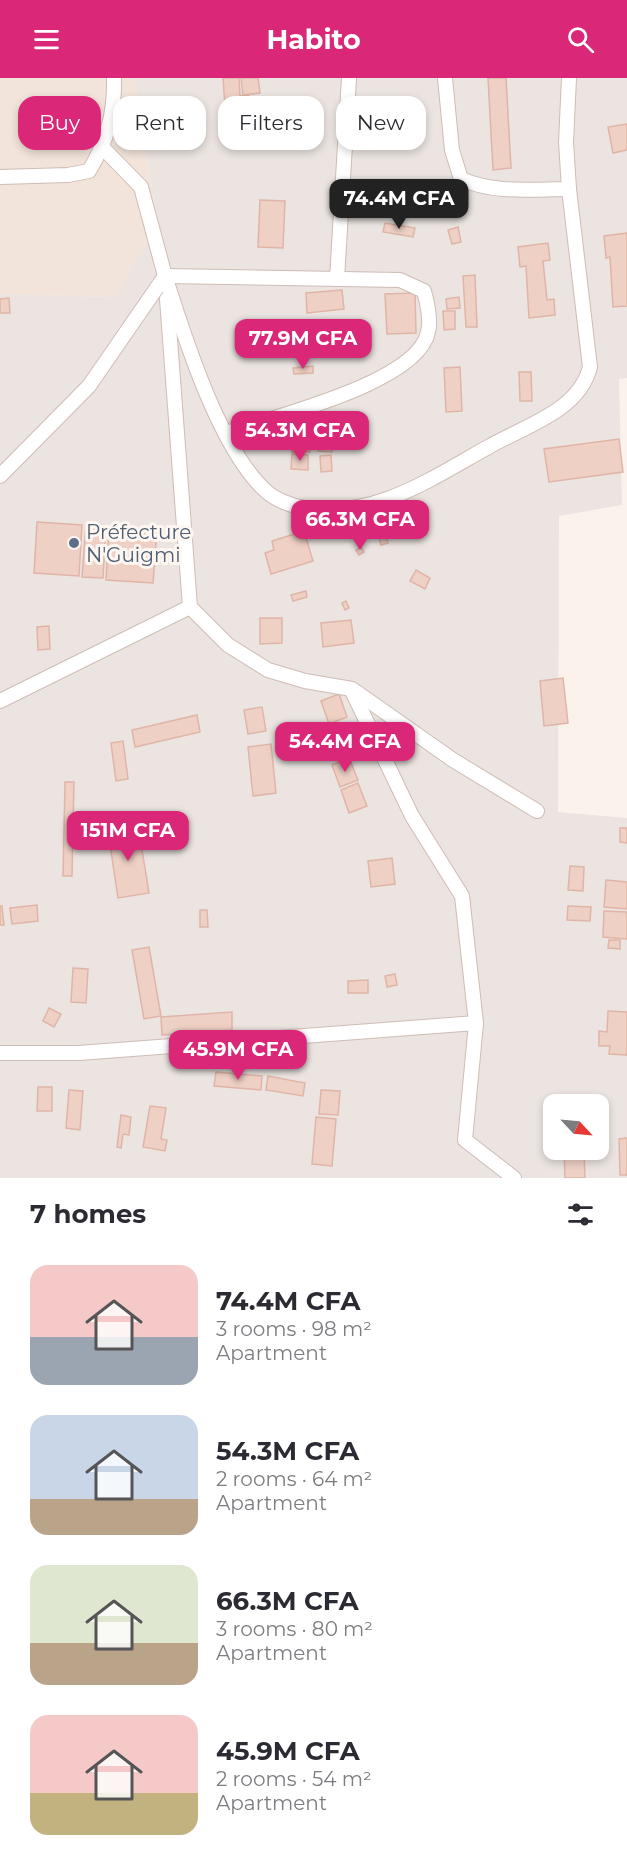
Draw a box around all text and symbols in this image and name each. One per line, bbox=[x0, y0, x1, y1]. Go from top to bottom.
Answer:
icon: menu bbox=[30, 23, 63, 56]
text: Habito bbox=[266, 23, 361, 56]
icon: search bbox=[564, 23, 597, 56]
chip: Buy bbox=[18, 96, 101, 150]
chip: Rent bbox=[113, 96, 206, 150]
chip: Filters bbox=[218, 96, 324, 150]
chip: New bbox=[336, 96, 426, 150]
pin: 74.4M CFA bbox=[330, 179, 468, 230]
text: 74.4M CFA bbox=[343, 186, 455, 210]
pin: 77.9M CFA bbox=[234, 319, 372, 370]
text: 77.9M CFA bbox=[249, 326, 357, 350]
pin: 54.3M CFA bbox=[231, 411, 369, 462]
text: 54.3M CFA bbox=[245, 418, 355, 442]
pin: 66.3M CFA bbox=[291, 500, 429, 551]
text: 66.3M CFA bbox=[305, 507, 415, 531]
place label: Préfecture N'Guigmi bbox=[86, 520, 191, 567]
marker: Préfecture N'Guigmi bbox=[67, 536, 81, 550]
pin: 54.4M CFA bbox=[276, 722, 414, 773]
text: 54.4M CFA bbox=[289, 729, 401, 753]
pin: 151M CFA bbox=[66, 811, 190, 862]
text: 151M CFA bbox=[81, 818, 175, 842]
pin: 45.9M CFA bbox=[169, 1030, 307, 1081]
text: 45.9M CFA bbox=[183, 1037, 293, 1061]
north arrow bbox=[543, 1094, 609, 1160]
map controls bbox=[543, 1094, 609, 1160]
text: 7 homes bbox=[30, 1198, 146, 1230]
icon: filters bbox=[564, 1198, 597, 1231]
text: 74.4M CFA bbox=[216, 1285, 360, 1317]
icon: home bbox=[78, 1289, 150, 1361]
text: 3 rooms · 98 m² bbox=[216, 1317, 372, 1341]
text: Apartment bbox=[216, 1341, 327, 1365]
text: 54.3M CFA bbox=[216, 1435, 359, 1467]
icon: home bbox=[78, 1439, 150, 1511]
text: 2 rooms · 64 m² bbox=[216, 1467, 372, 1491]
text: Apartment bbox=[216, 1491, 327, 1515]
text: 66.3M CFA bbox=[216, 1585, 359, 1617]
icon: home bbox=[78, 1589, 150, 1661]
text: 3 rooms · 80 m² bbox=[216, 1617, 373, 1641]
text: Apartment bbox=[216, 1641, 327, 1665]
text: 45.9M CFA bbox=[216, 1735, 360, 1767]
icon: home bbox=[78, 1739, 150, 1811]
text: 2 rooms · 54 m² bbox=[216, 1767, 372, 1791]
text: Apartment bbox=[216, 1791, 327, 1815]

